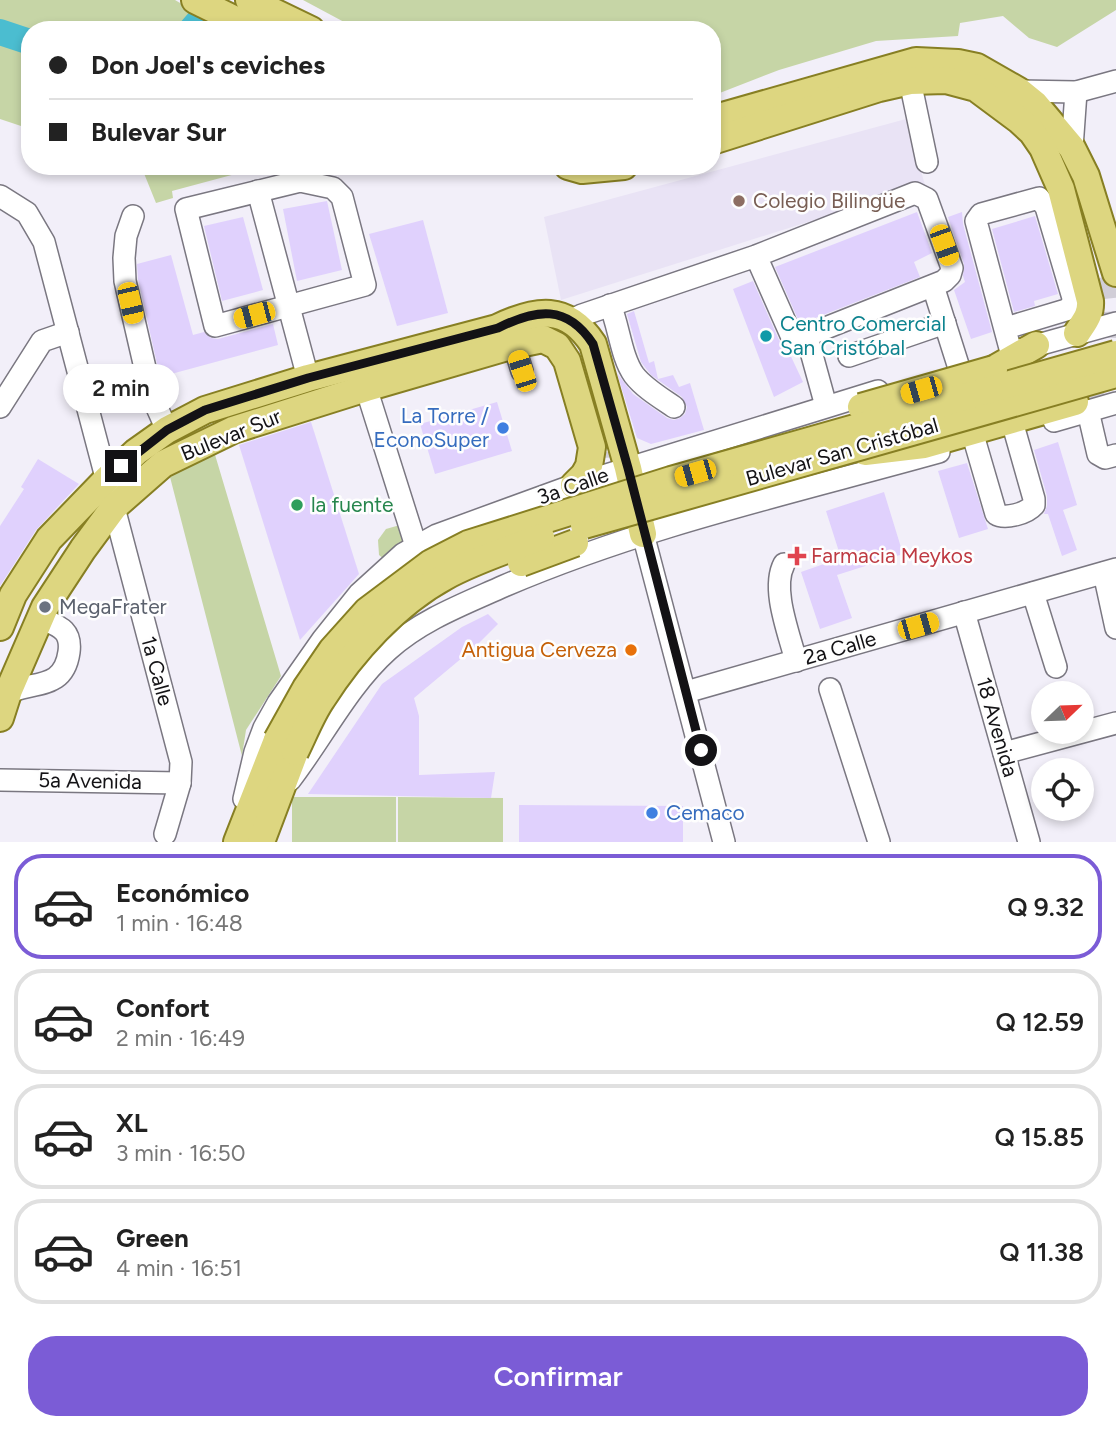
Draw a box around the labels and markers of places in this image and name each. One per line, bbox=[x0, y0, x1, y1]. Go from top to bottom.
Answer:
place label: Colegio Bilingüe bbox=[753, 188, 905, 213]
marker: Colegio Bilingüe bbox=[731, 193, 747, 209]
place label: Centro Comercial San Cristóbal bbox=[780, 311, 946, 360]
marker: Centro Comercial San Cristóbal bbox=[758, 328, 774, 344]
place label: La Torre / EconoSuper bbox=[374, 403, 489, 452]
marker: La Torre / EconoSuper bbox=[495, 420, 511, 436]
place label: la fuente bbox=[311, 492, 394, 517]
marker: la fuente bbox=[289, 497, 305, 513]
place label: Farmacia Meykos bbox=[811, 543, 973, 568]
marker: Farmacia Meykos bbox=[789, 548, 805, 564]
place label: MegaFrater bbox=[59, 594, 167, 619]
marker: MegaFrater bbox=[37, 599, 53, 615]
place label: Antigua Cerveza bbox=[461, 637, 617, 662]
marker: Antigua Cerveza bbox=[623, 642, 639, 658]
place label: Cemaco bbox=[666, 800, 745, 825]
marker: Cemaco bbox=[644, 805, 660, 821]

